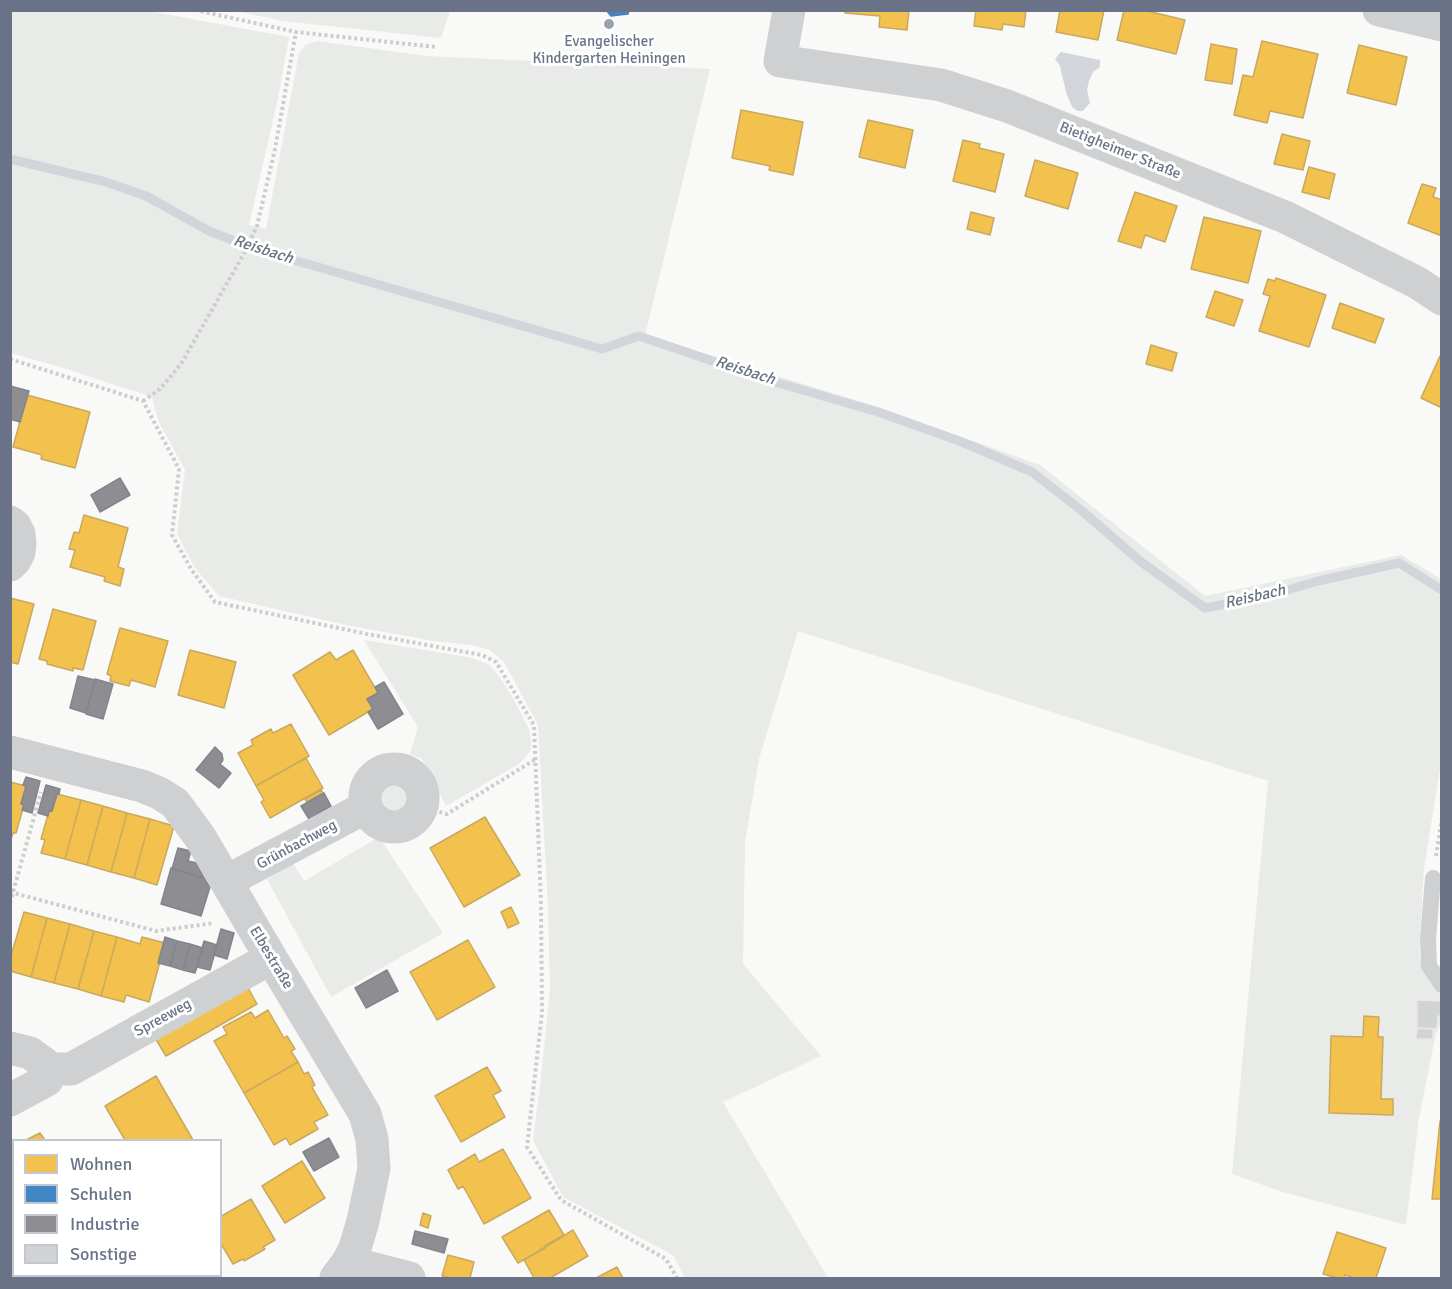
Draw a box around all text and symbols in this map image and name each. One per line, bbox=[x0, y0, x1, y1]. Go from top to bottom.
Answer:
marker: Evangelischer Kindergarten Heiningen bbox=[602, 17, 616, 31]
place label: Evangelischer Kindergarten Heiningen bbox=[532, 33, 686, 68]
street label: Bietigheimer Straße bbox=[1057, 118, 1183, 184]
water label: Reisbach bbox=[231, 231, 295, 269]
water label: Reisbach bbox=[713, 352, 777, 390]
water label: Reisbach bbox=[1223, 581, 1287, 613]
street label: Grünbachweg bbox=[254, 816, 340, 874]
street label: Elbestraße bbox=[245, 923, 297, 993]
street label: Spreeweg bbox=[131, 995, 195, 1041]
legend bbox=[12, 1139, 222, 1277]
text: Wohnen bbox=[70, 1153, 132, 1175]
text: Schulen bbox=[70, 1183, 132, 1205]
text: Industrie bbox=[70, 1213, 140, 1235]
text: Sonstige bbox=[70, 1243, 137, 1265]

